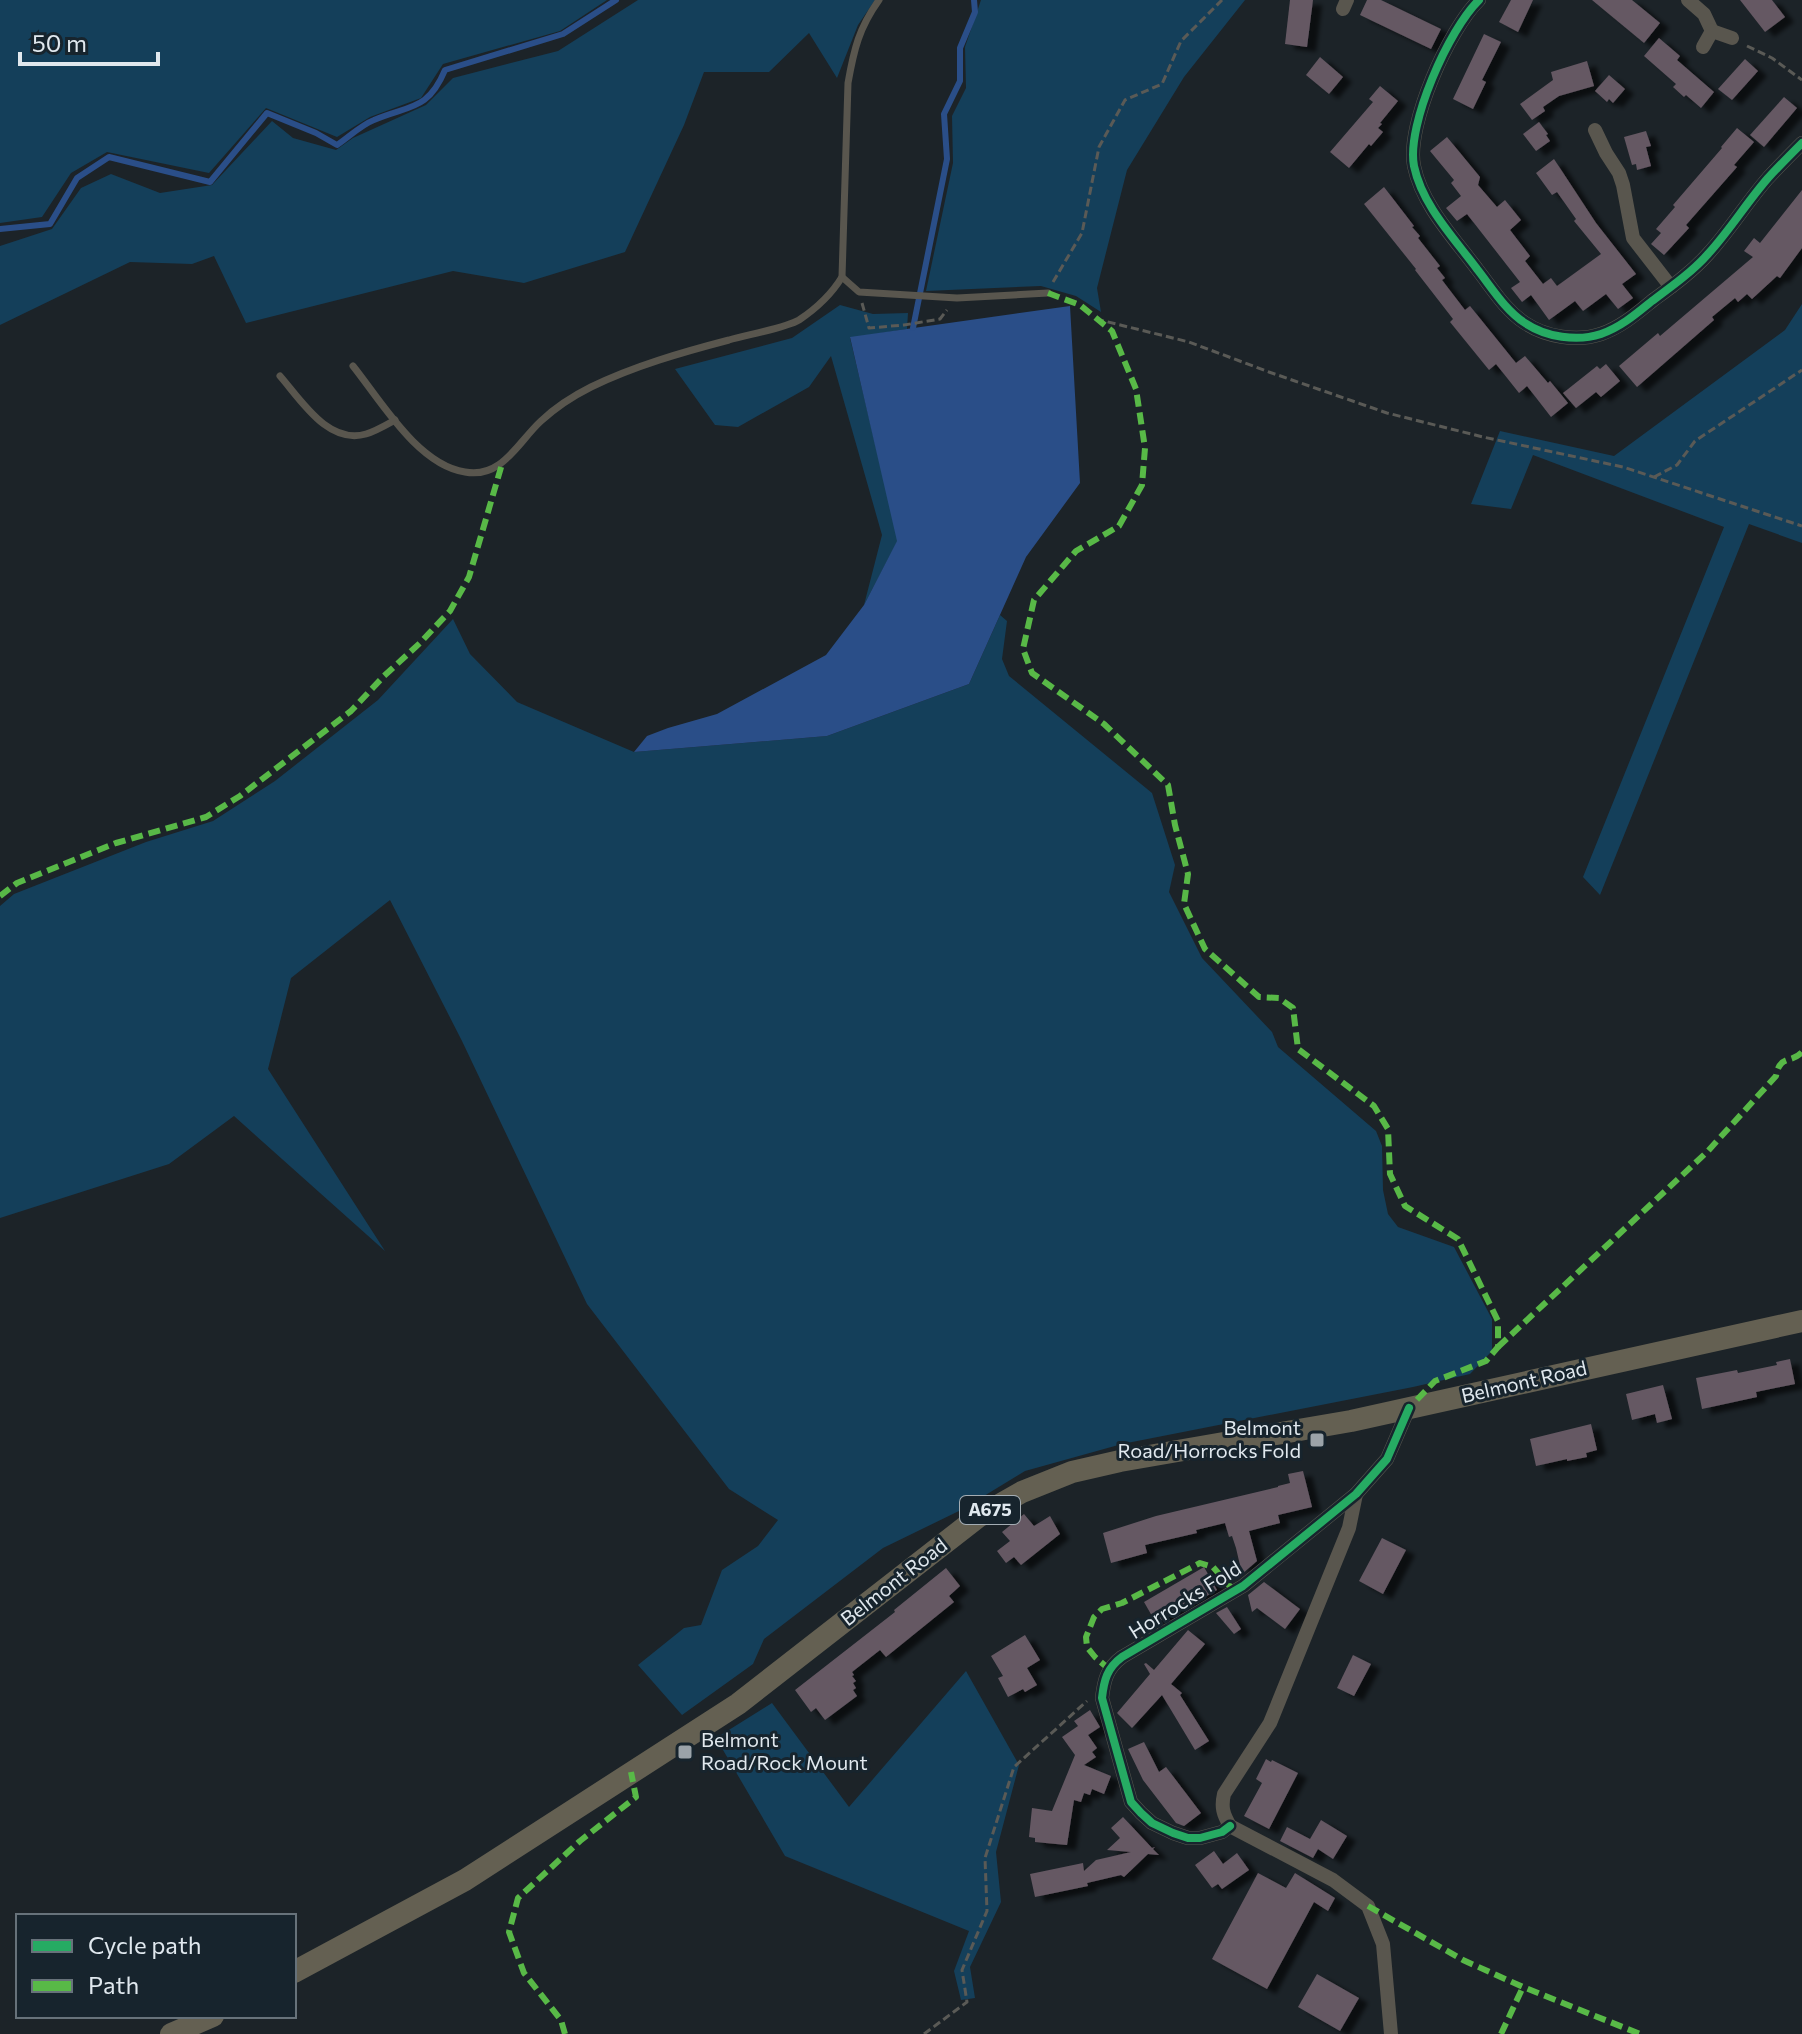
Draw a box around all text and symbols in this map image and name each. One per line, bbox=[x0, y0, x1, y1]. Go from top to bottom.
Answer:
scale bar bbox=[20, 16, 158, 66]
text: 50 m bbox=[32, 28, 87, 57]
street label: Belmont Road bbox=[1459, 1355, 1589, 1407]
place label: Belmont Road/Horrocks Fold bbox=[1118, 1415, 1301, 1462]
marker: Belmont Road/Horrocks Fold bbox=[1308, 1431, 1326, 1449]
road number: A675 bbox=[960, 1496, 1020, 1524]
street label: Belmont Road bbox=[836, 1532, 951, 1630]
street label: Horrocks Fold bbox=[1124, 1555, 1245, 1643]
place label: Belmont Road/Rock Mount bbox=[701, 1727, 868, 1774]
marker: Belmont Road/Rock Mount bbox=[676, 1743, 694, 1761]
legend bbox=[16, 1914, 296, 2018]
text: Cycle path bbox=[88, 1930, 202, 1959]
text: Path bbox=[88, 1970, 139, 1999]

